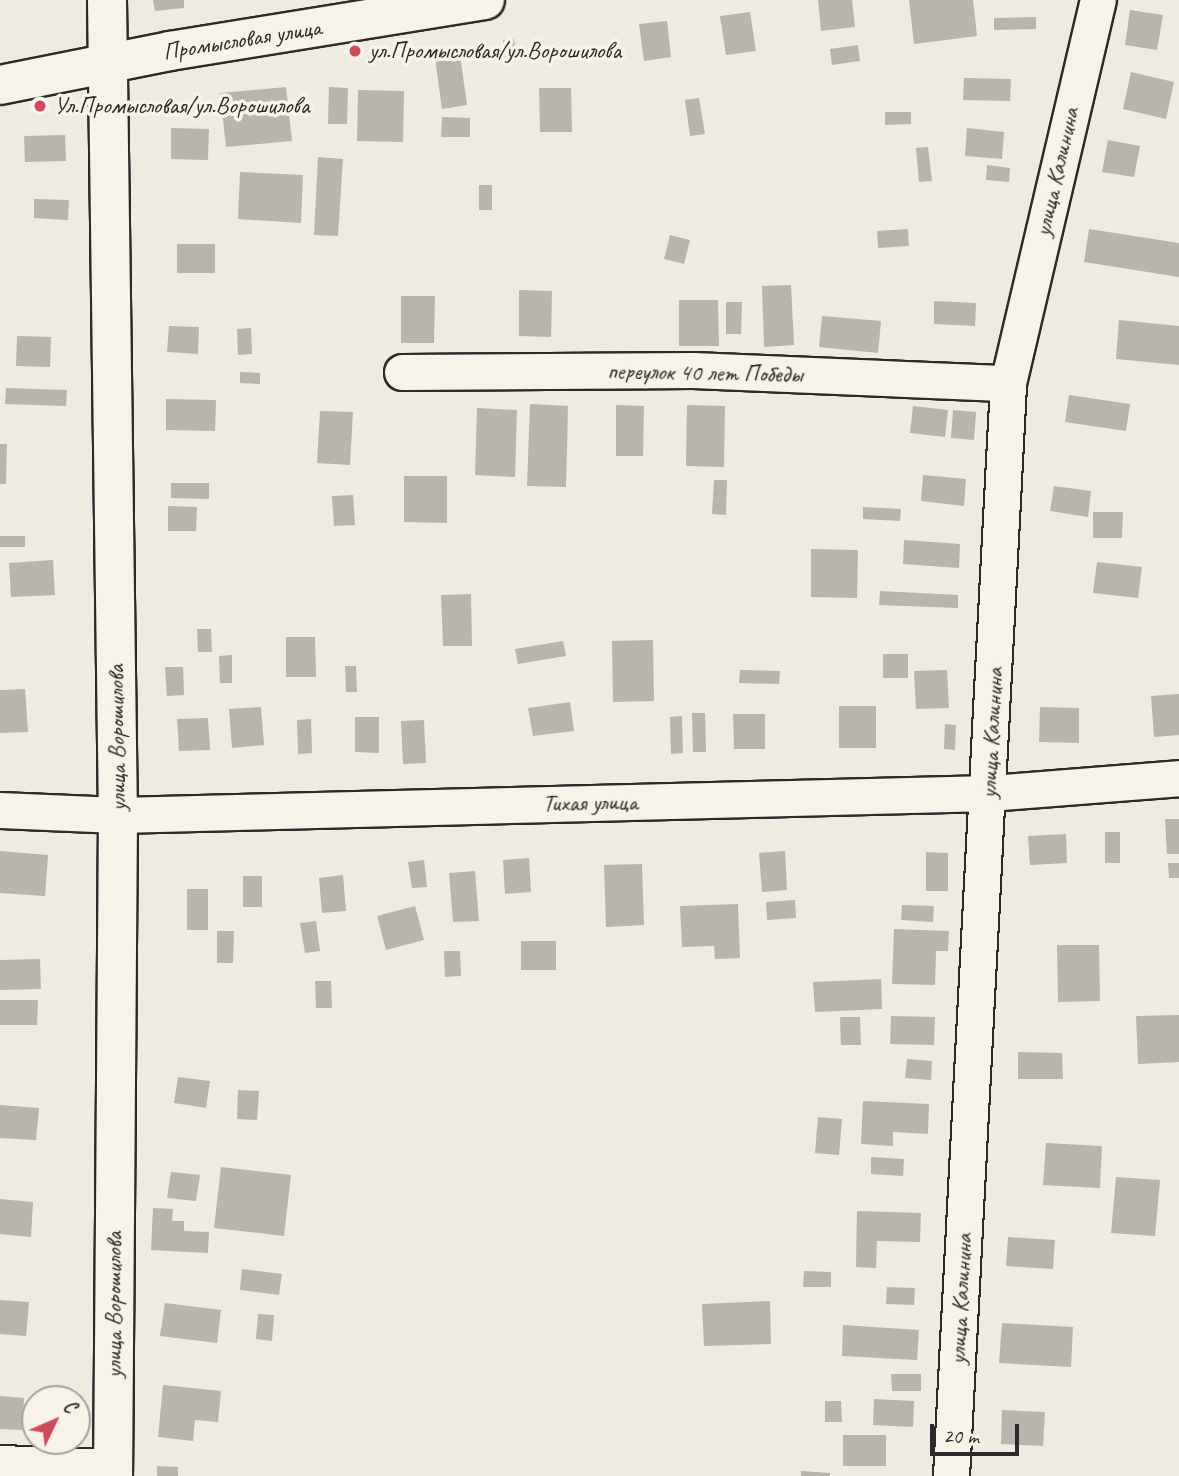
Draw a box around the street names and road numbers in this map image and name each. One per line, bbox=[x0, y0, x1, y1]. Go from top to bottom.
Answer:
street label: Промысловая улица bbox=[161, 13, 323, 67]
street label: улица Калинина bbox=[1028, 105, 1086, 239]
street label: переулок 40 лет Победы bbox=[607, 357, 803, 389]
street label: улица Ворошилова bbox=[101, 665, 133, 811]
street label: улица Калинина bbox=[974, 666, 1010, 800]
street label: Тихая улица bbox=[542, 788, 638, 818]
street label: улица Ворошилова bbox=[100, 1232, 128, 1378]
street label: улица Калинина bbox=[943, 1232, 979, 1366]

